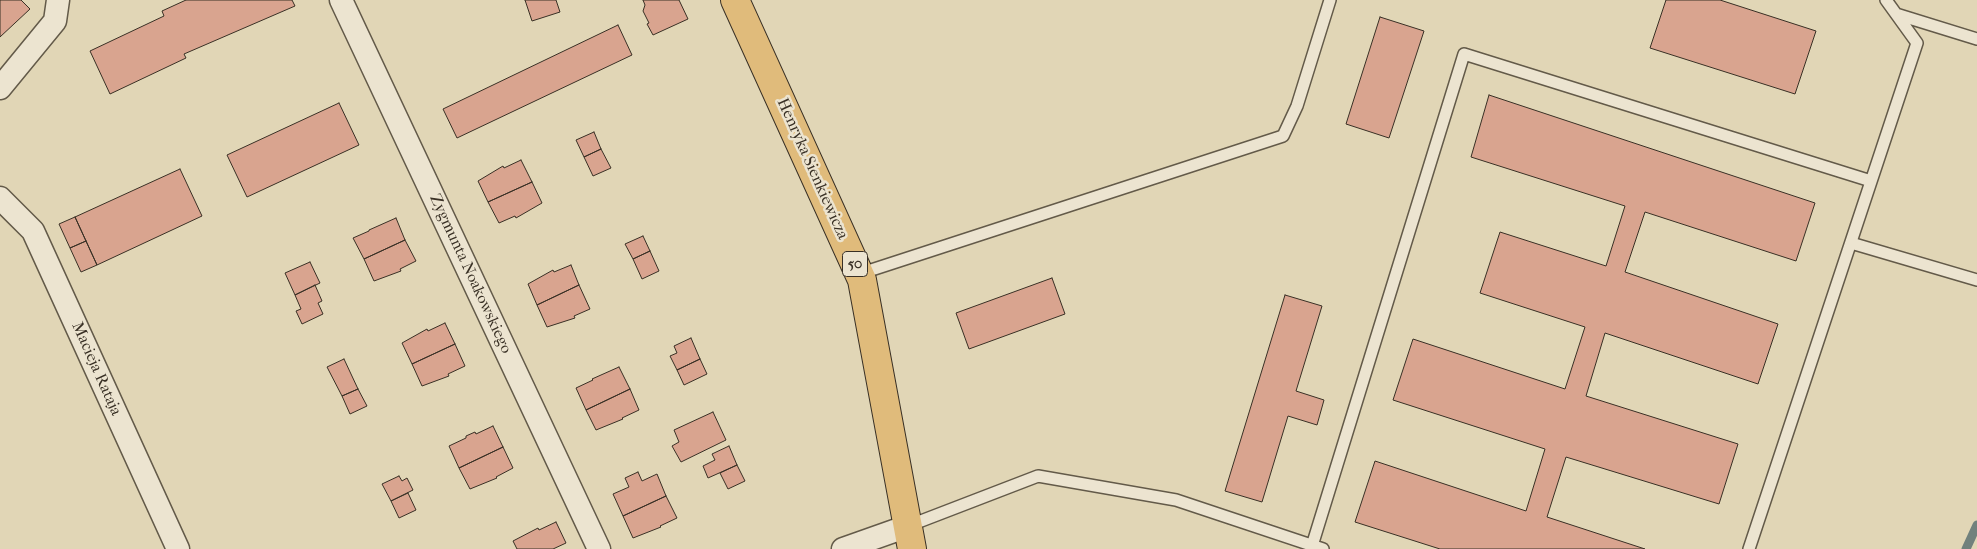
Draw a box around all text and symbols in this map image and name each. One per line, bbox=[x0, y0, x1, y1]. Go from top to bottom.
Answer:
street label: Henryka Sienkiewicza bbox=[772, 95, 852, 243]
street label: Zygmunta Noakowskiego bbox=[425, 191, 515, 357]
road number: 50 bbox=[842, 252, 868, 276]
street label: Macieja Rataja bbox=[67, 319, 125, 419]

